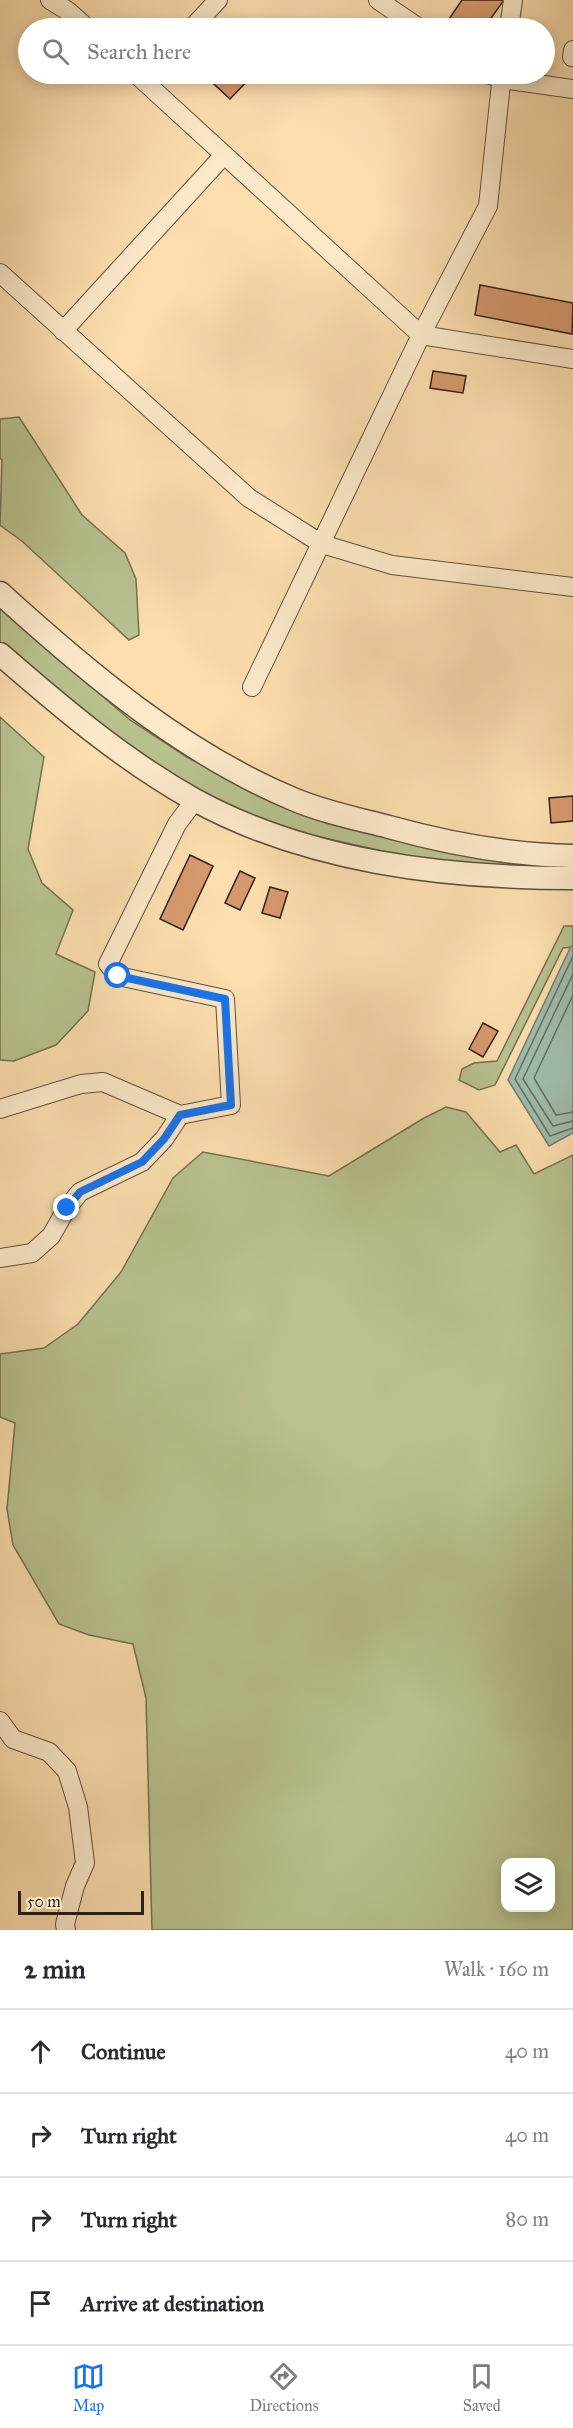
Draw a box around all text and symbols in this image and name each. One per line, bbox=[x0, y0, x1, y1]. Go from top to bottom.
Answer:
search box bbox=[18, 18, 555, 84]
icon: search bbox=[39, 35, 72, 68]
text: Search here bbox=[87, 38, 191, 65]
route start bbox=[104, 962, 130, 988]
route end bbox=[53, 1194, 79, 1220]
map controls bbox=[501, 1858, 555, 1912]
button: layers bbox=[501, 1858, 555, 1912]
scale bar bbox=[18, 1888, 144, 1916]
text: 50 m bbox=[27, 1892, 61, 1911]
text: 2 min bbox=[24, 1953, 85, 1985]
text: Walk · 160 m bbox=[444, 1957, 549, 1981]
icon: ahead bbox=[24, 2035, 57, 2068]
text: Continue bbox=[81, 2038, 166, 2065]
text: 40 m bbox=[505, 2039, 549, 2063]
icon: right bbox=[24, 2119, 57, 2152]
text: Turn right bbox=[81, 2122, 177, 2149]
text: 40 m bbox=[505, 2123, 549, 2147]
icon: right bbox=[24, 2203, 57, 2236]
text: Turn right bbox=[81, 2206, 177, 2233]
text: 80 m bbox=[506, 2207, 549, 2231]
icon: arrive bbox=[24, 2287, 57, 2320]
text: Arrive at destination bbox=[81, 2290, 264, 2317]
tab: Map bbox=[72, 2360, 105, 2415]
tab: Directions bbox=[249, 2360, 318, 2415]
tab: Saved bbox=[463, 2360, 501, 2415]

